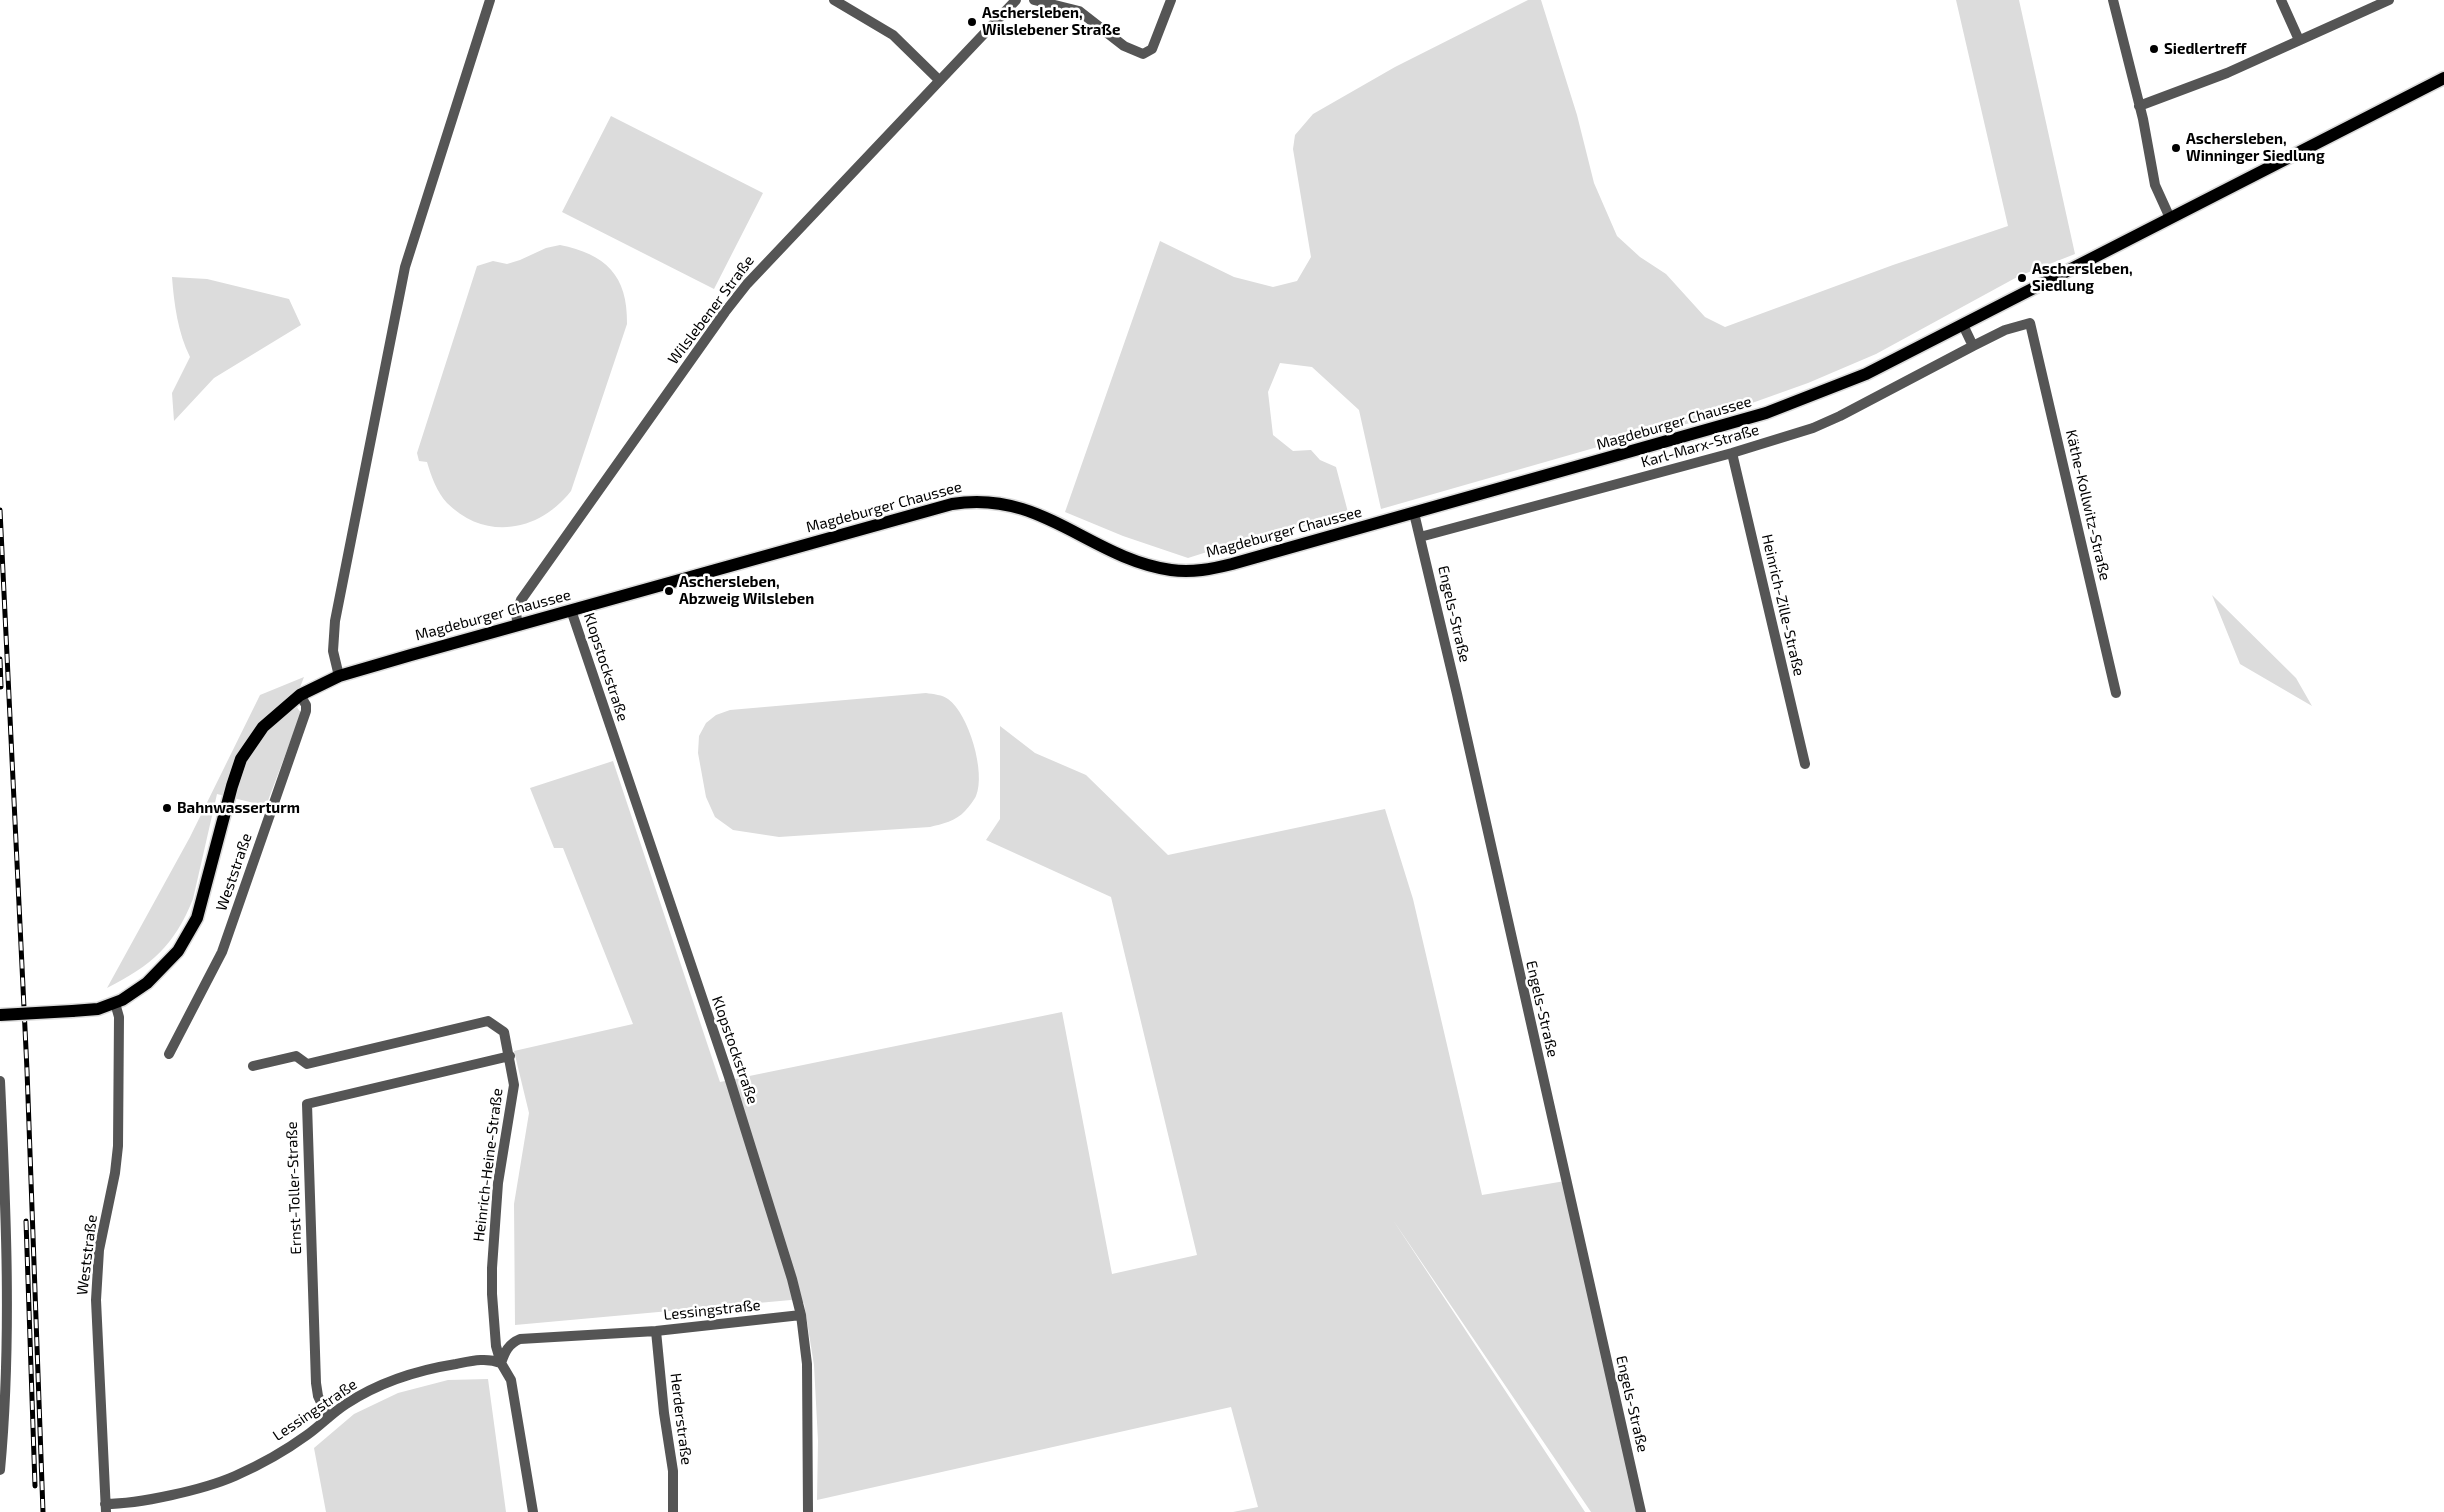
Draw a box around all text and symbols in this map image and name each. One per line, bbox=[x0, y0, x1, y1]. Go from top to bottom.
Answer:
place label: Aschersleben, Wilslebener Straße bbox=[982, 4, 1120, 39]
marker: Aschersleben, Wilslebener Straße bbox=[966, 16, 978, 28]
place label: Siedlertreff bbox=[2164, 40, 2246, 58]
marker: Siedlertreff bbox=[2148, 43, 2160, 55]
place label: Aschersleben, Winninger Siedlung bbox=[2186, 130, 2325, 165]
marker: Aschersleben, Winninger Siedlung bbox=[2170, 142, 2182, 154]
street label: Wilslebener Straße bbox=[664, 252, 758, 368]
place label: Aschersleben, Siedlung bbox=[2032, 260, 2133, 295]
marker: Aschersleben, Siedlung bbox=[2016, 272, 2028, 284]
street label: Magdeburger Chaussee bbox=[1594, 392, 1754, 454]
street label: Karl-Marx-Straße bbox=[1639, 421, 1761, 471]
street label: Käthe-Kollwitz-Straße bbox=[2062, 428, 2114, 582]
street label: Magdeburger Chaussee bbox=[804, 478, 964, 536]
street label: Magdeburger Chaussee bbox=[1204, 503, 1364, 561]
street label: Heinrich-Zille-Straße bbox=[1758, 532, 1808, 678]
street label: Engels-Straße bbox=[1434, 564, 1474, 664]
place label: Aschersleben, Abzweig Wilsleben bbox=[679, 573, 814, 608]
marker: Aschersleben, Abzweig Wilsleben bbox=[663, 585, 675, 597]
street label: Magdeburger Chaussee bbox=[413, 586, 573, 644]
street label: Klopstockstraße bbox=[580, 610, 632, 724]
place label: Bahnwasserturm bbox=[177, 799, 300, 817]
marker: Bahnwasserturm bbox=[161, 802, 173, 814]
street label: Weststraße bbox=[212, 831, 256, 913]
street label: Engels-Straße bbox=[1522, 959, 1562, 1059]
street label: Klopstockstraße bbox=[708, 994, 762, 1106]
street label: Heinrich-Heine-Straße bbox=[470, 1087, 506, 1243]
street label: Ernst-Toller-Straße bbox=[283, 1121, 305, 1255]
street label: Weststraße bbox=[73, 1214, 101, 1296]
street label: Lessingstraße bbox=[663, 1296, 761, 1324]
street label: Engels-Straße bbox=[1612, 1354, 1652, 1454]
street label: Herderstraße bbox=[666, 1372, 696, 1466]
street label: Lessingstraße bbox=[270, 1375, 360, 1445]

